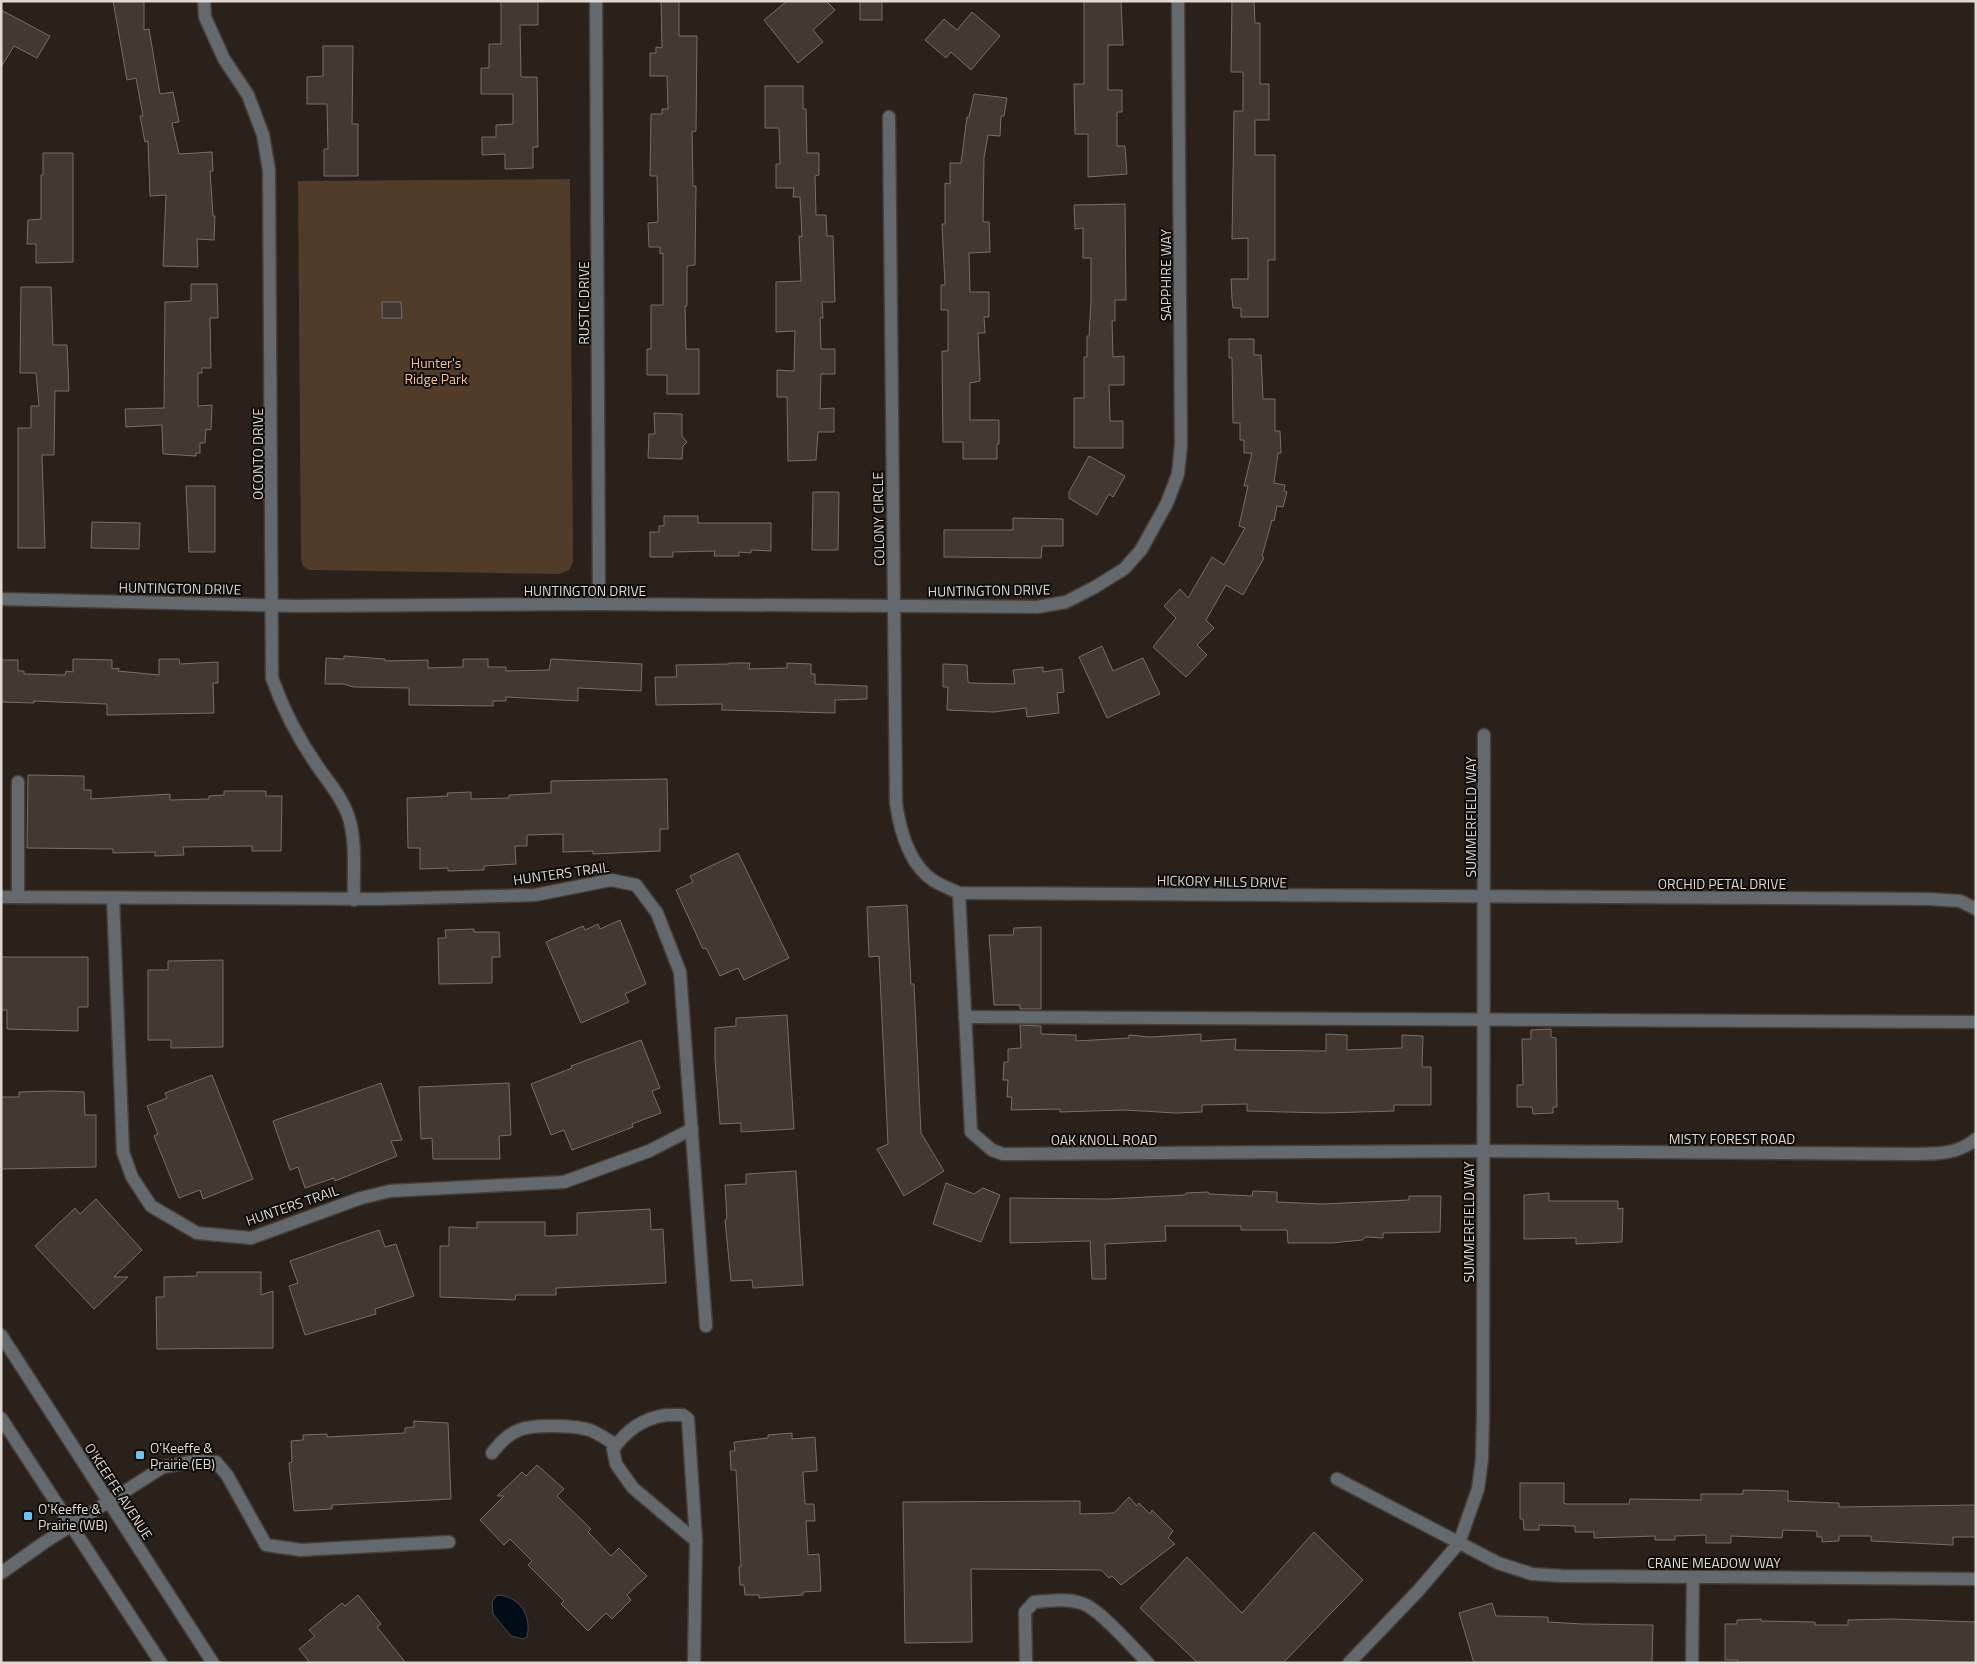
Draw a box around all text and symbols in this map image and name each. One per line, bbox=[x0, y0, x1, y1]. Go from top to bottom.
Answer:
street label: SAPPHIRE WAY bbox=[1155, 229, 1176, 321]
street label: RUSTIC DRIVE bbox=[573, 261, 594, 345]
park label: Hunter's Ridge Park bbox=[404, 352, 468, 389]
street label: OCONTO DRIVE bbox=[247, 408, 268, 500]
street label: COLONY CIRCLE bbox=[867, 471, 889, 566]
street label: HUNTINGTON DRIVE bbox=[118, 576, 242, 600]
street label: HUNTINGTON DRIVE bbox=[927, 578, 1051, 602]
street label: HUNTINGTON DRIVE bbox=[524, 580, 647, 601]
street label: SUMMERFIELD WAY bbox=[1460, 756, 1481, 878]
street label: HUNTERS TRAIL bbox=[512, 856, 611, 890]
street label: HICKORY HILLS DRIVE bbox=[1157, 869, 1288, 893]
street label: ORCHID PETAL DRIVE bbox=[1658, 873, 1786, 894]
street label: MISTY FOREST ROAD bbox=[1669, 1128, 1795, 1149]
street label: OAK KNOLL ROAD bbox=[1051, 1129, 1157, 1150]
street label: SUMMERFIELD WAY bbox=[1458, 1161, 1479, 1283]
street label: HUNTERS TRAIL bbox=[243, 1179, 341, 1231]
place label: O'Keeffe & Prairie (EB) bbox=[150, 1437, 215, 1474]
street label: O'KEEFFE AVENUE bbox=[80, 1439, 158, 1544]
marker: O'Keeffe & Prairie (EB) bbox=[134, 1449, 146, 1461]
place label: O'Keeffe & Prairie (WB) bbox=[38, 1498, 108, 1535]
marker: O'Keeffe & Prairie (WB) bbox=[22, 1510, 34, 1522]
street label: CRANE MEADOW WAY bbox=[1647, 1552, 1781, 1573]

